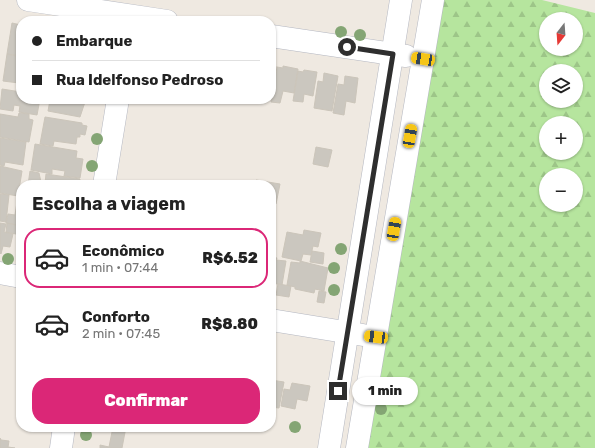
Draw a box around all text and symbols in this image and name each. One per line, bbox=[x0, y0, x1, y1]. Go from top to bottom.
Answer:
north arrow bbox=[539, 12, 583, 56]
map controls bbox=[539, 12, 583, 212]
text: Embarque bbox=[56, 32, 132, 50]
route start bbox=[338, 38, 356, 56]
car bbox=[410, 51, 436, 67]
button: layers bbox=[539, 64, 583, 108]
text: Rua Idelfonso Pedroso bbox=[56, 71, 223, 89]
button: + bbox=[539, 116, 583, 160]
car bbox=[402, 123, 418, 149]
button: − bbox=[539, 168, 583, 212]
text: Escolha a viagem bbox=[32, 193, 185, 215]
car bbox=[386, 216, 402, 242]
icon: car bbox=[34, 240, 70, 276]
text: Econômico bbox=[82, 242, 164, 260]
text: R$6.52 bbox=[202, 249, 258, 267]
text: 1 min · 07:44 bbox=[82, 260, 158, 275]
icon: car bbox=[34, 306, 70, 342]
text: Conforto bbox=[82, 308, 150, 326]
text: R$8.80 bbox=[201, 315, 258, 333]
text: 2 min · 07:45 bbox=[82, 326, 160, 341]
car bbox=[363, 330, 389, 344]
callout: 1 min bbox=[352, 377, 418, 405]
button: Confirmar bbox=[32, 378, 260, 424]
route end bbox=[329, 382, 347, 400]
text: 1 min bbox=[368, 383, 402, 398]

